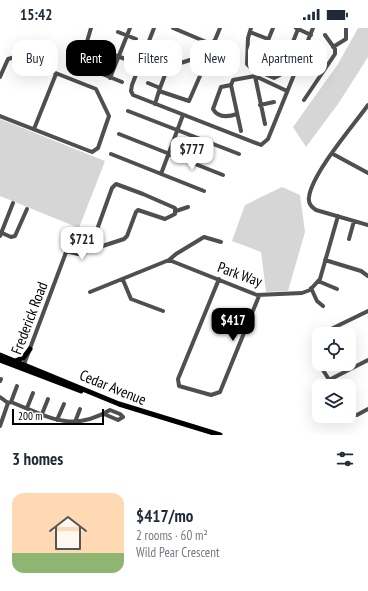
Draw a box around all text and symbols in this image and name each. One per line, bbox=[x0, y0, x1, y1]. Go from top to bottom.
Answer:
text: 15:42 bbox=[20, 5, 52, 24]
chip: Buy bbox=[12, 40, 58, 76]
chip: Rent bbox=[66, 40, 116, 76]
chip: Filters bbox=[124, 40, 182, 76]
chip: New bbox=[190, 40, 240, 76]
chip: Apartment bbox=[248, 40, 327, 76]
pin: $777 bbox=[168, 137, 216, 171]
text: $777 bbox=[180, 141, 204, 158]
pin: $721 bbox=[58, 227, 106, 261]
text: $721 bbox=[70, 231, 94, 248]
street label: Park Way bbox=[215, 257, 265, 291]
street label: Frederick Road bbox=[6, 279, 52, 357]
pin: $417 bbox=[209, 308, 257, 342]
text: $417 bbox=[221, 312, 245, 329]
map controls bbox=[312, 327, 356, 423]
button: locate bbox=[312, 327, 356, 371]
street label: Cedar Avenue bbox=[77, 365, 149, 409]
button: layers bbox=[312, 379, 356, 423]
scale bar bbox=[12, 407, 104, 426]
text: 200 m bbox=[18, 409, 42, 423]
text: 3 homes bbox=[12, 448, 63, 470]
icon: filters bbox=[334, 448, 356, 470]
text: $417/mo bbox=[136, 505, 193, 527]
icon: home bbox=[44, 509, 92, 557]
text: 2 rooms · 60 m² bbox=[136, 527, 208, 544]
text: Wild Pear Crescent bbox=[136, 544, 220, 561]

